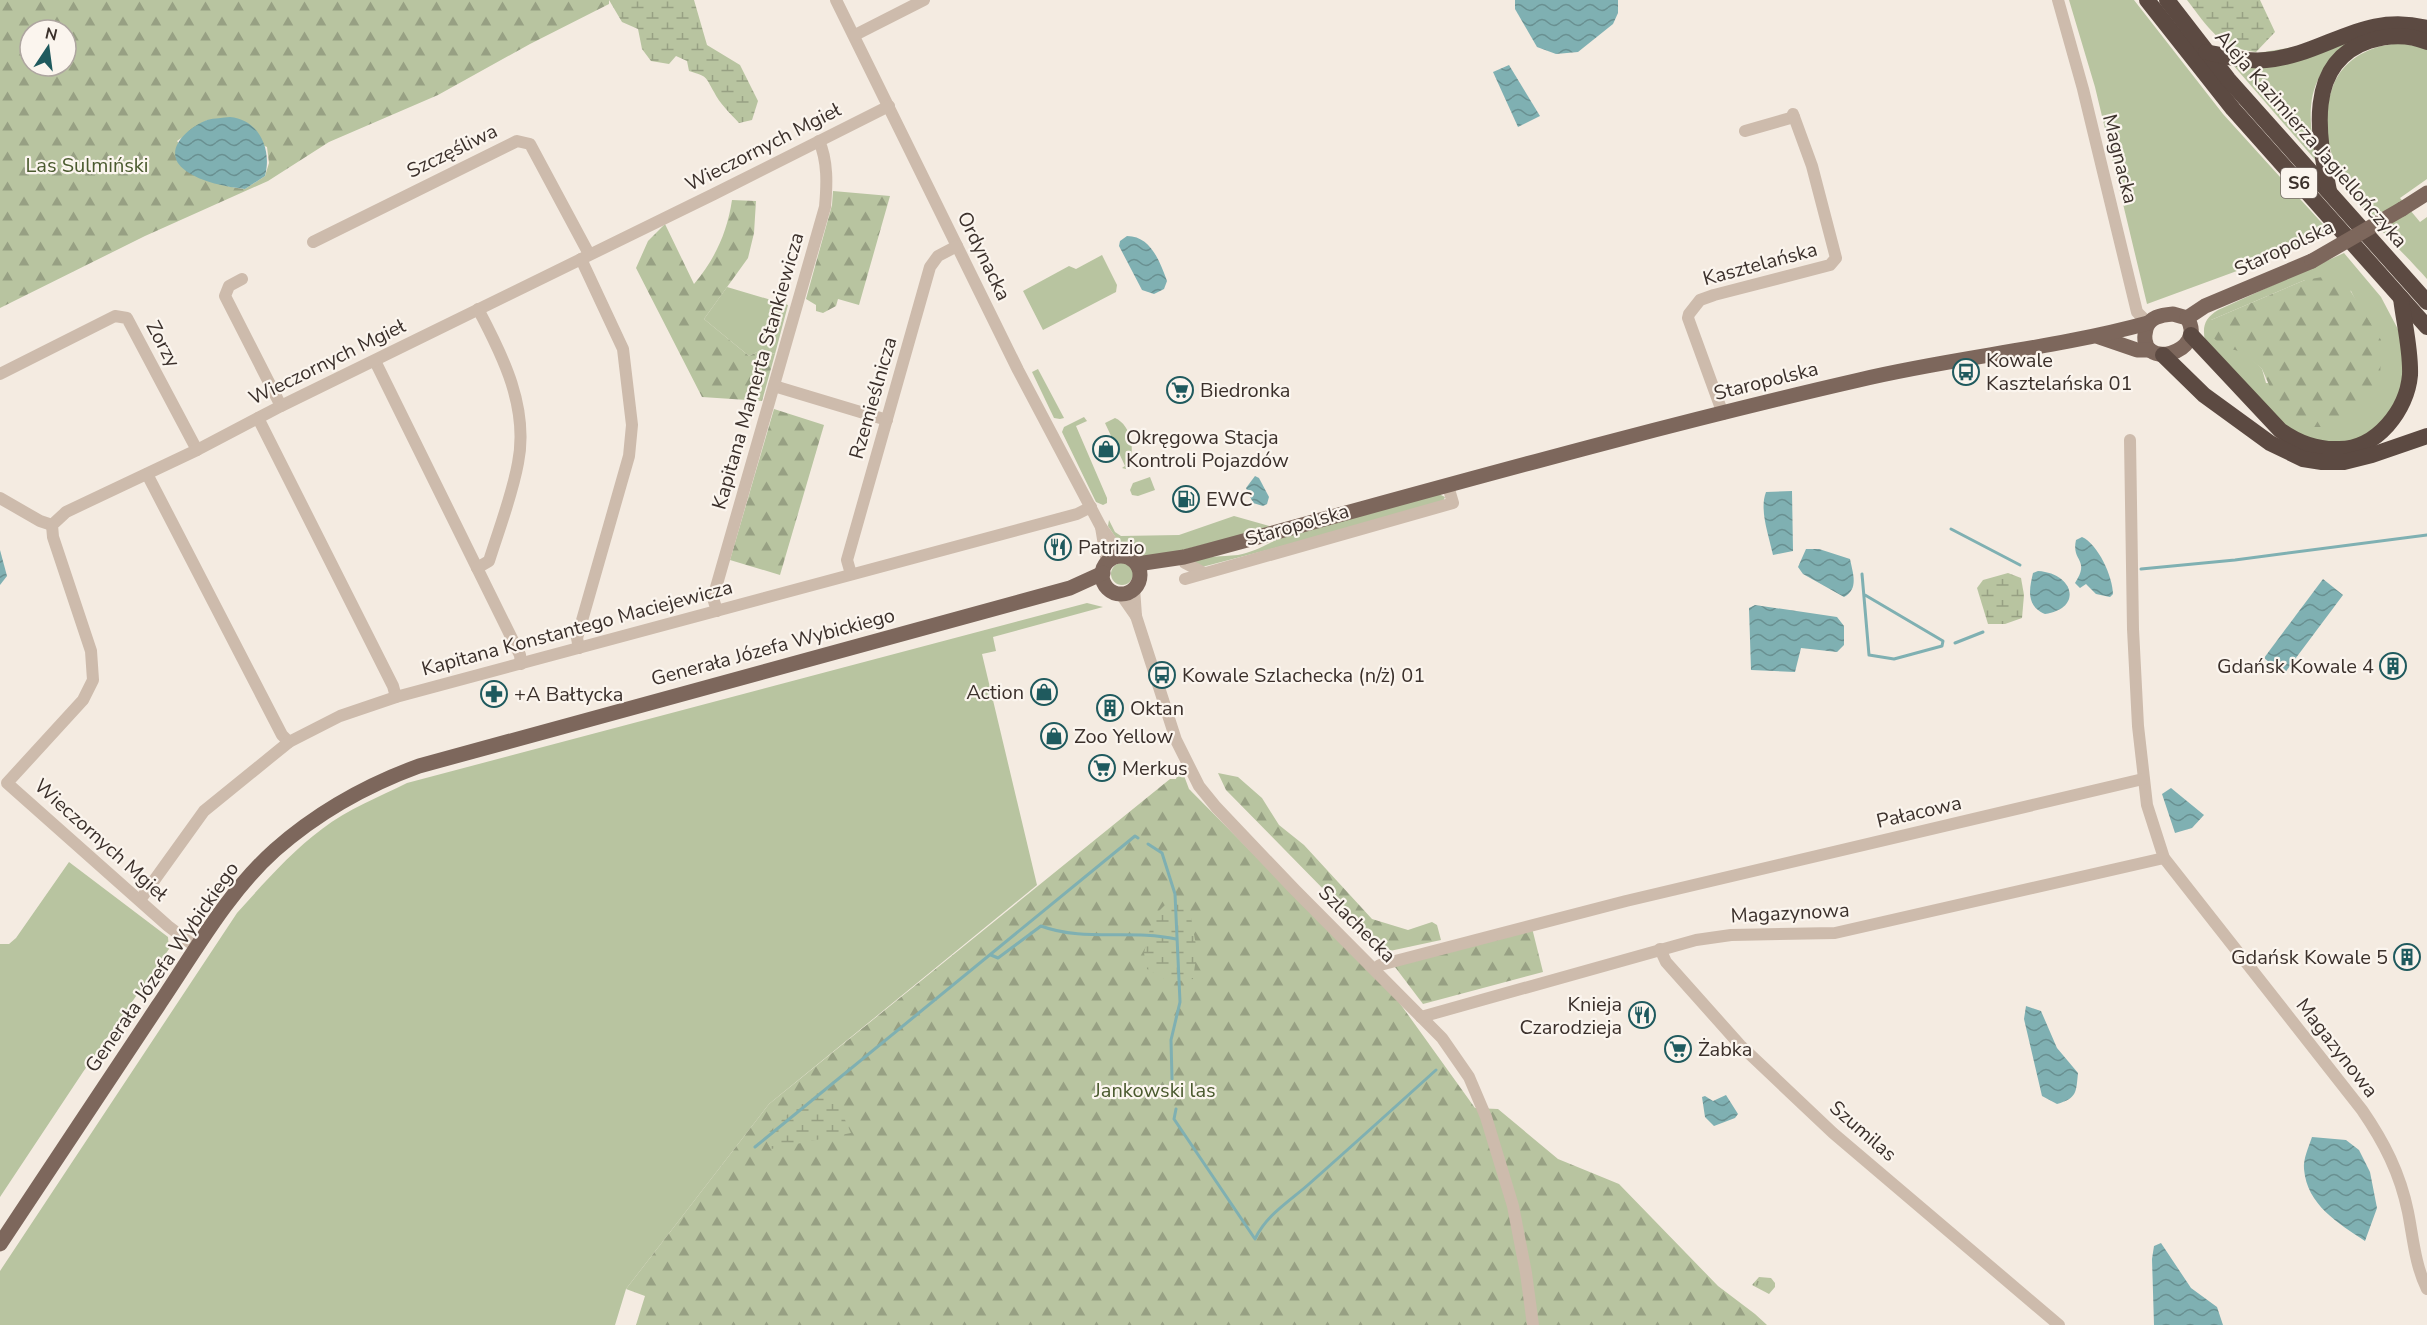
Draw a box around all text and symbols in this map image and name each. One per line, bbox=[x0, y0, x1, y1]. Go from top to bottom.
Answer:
north arrow bbox=[18, 18, 78, 78]
text: N bbox=[43, 22, 59, 46]
street label: Aleja Kazimierza Jagiellończyka bbox=[2209, 24, 2413, 254]
street label: Wieczornych Mgieł bbox=[681, 96, 845, 198]
street label: Magnacka bbox=[2096, 112, 2144, 206]
street label: Szczęśliwa bbox=[402, 117, 502, 185]
park label: Las Sulmiński bbox=[25, 152, 149, 179]
road number: S6 bbox=[2281, 168, 2317, 198]
street label: Ordynacka bbox=[951, 207, 1017, 305]
street label: Staropolska bbox=[2230, 213, 2338, 283]
street label: Kapitana Mamerta Stankiewicza bbox=[705, 229, 811, 513]
street label: Kasztelańska bbox=[1700, 236, 1820, 292]
street label: Wieczornych Mgieł bbox=[244, 312, 410, 412]
street label: Zorzy bbox=[140, 316, 187, 373]
street label: Rzemieślnicza bbox=[843, 334, 903, 462]
place label: Kowale Kasztelańska 01 bbox=[1986, 347, 2133, 397]
street label: Staropolska bbox=[1711, 355, 1821, 407]
bus stop icon: Kowale Kasztelańska 01 bbox=[1951, 357, 1981, 387]
supermarket icon: Biedronka bbox=[1165, 375, 1195, 405]
place label: Biedronka bbox=[1200, 377, 1290, 404]
place label: Okręgowa Stacja Kontroli Pojazdów bbox=[1126, 424, 1289, 474]
shop icon: Okręgowa Stacja Kontroli Pojazdów bbox=[1091, 434, 1121, 464]
fuel station icon: EWC bbox=[1171, 484, 1201, 514]
place label: EWC bbox=[1206, 486, 1253, 513]
street label: Staropolska bbox=[1242, 497, 1352, 553]
restaurant icon: Patrizio bbox=[1043, 532, 1073, 562]
place label: Patrizio bbox=[1078, 534, 1145, 561]
street label: Kapitana Konstantego Maciejewicza bbox=[419, 573, 735, 683]
street label: Generała Józefa Wybickiego bbox=[648, 601, 898, 693]
building icon: Gdańsk Kowale 4 bbox=[2378, 651, 2408, 681]
place label: Gdańsk Kowale 4 bbox=[2217, 653, 2374, 680]
bus stop icon: Kowale Szlachecka (n/ż) 01 bbox=[1147, 660, 1177, 690]
place label: Kowale Szlachecka (n/ż) 01 bbox=[1182, 662, 1425, 689]
shop icon: Action bbox=[1029, 677, 1059, 707]
pharmacy icon: +A Bałtycka bbox=[479, 679, 509, 709]
place label: Action bbox=[966, 679, 1024, 706]
place label: +A Bałtycka bbox=[514, 681, 623, 708]
building icon: Oktan bbox=[1095, 693, 1125, 723]
place label: Oktan bbox=[1130, 695, 1184, 722]
shop icon: Zoo Yellow bbox=[1039, 721, 1069, 751]
place label: Zoo Yellow bbox=[1074, 723, 1174, 750]
supermarket icon: Merkus bbox=[1087, 753, 1117, 783]
place label: Merkus bbox=[1122, 755, 1188, 782]
street label: Wieczornych Mgieł bbox=[28, 773, 174, 907]
street label: Pałacowa bbox=[1874, 789, 1964, 835]
street label: Generała Józefa Wybickiego bbox=[79, 856, 245, 1078]
street label: Szlachecka bbox=[1312, 879, 1402, 969]
street label: Magazynowa bbox=[1730, 896, 1850, 930]
building icon: Gdańsk Kowale 5 bbox=[2392, 942, 2422, 972]
place label: Gdańsk Kowale 5 bbox=[2231, 944, 2388, 971]
place label: Knieja Czarodzieja bbox=[1519, 991, 1622, 1041]
street label: Magazynowa bbox=[2290, 993, 2384, 1103]
restaurant icon: Knieja Czarodzieja bbox=[1627, 1000, 1657, 1030]
supermarket icon: Żabka bbox=[1663, 1034, 1693, 1064]
place label: Żabka bbox=[1698, 1036, 1752, 1063]
park label: Jankowski las bbox=[1093, 1077, 1216, 1104]
street label: Szumilas bbox=[1824, 1094, 1902, 1168]

